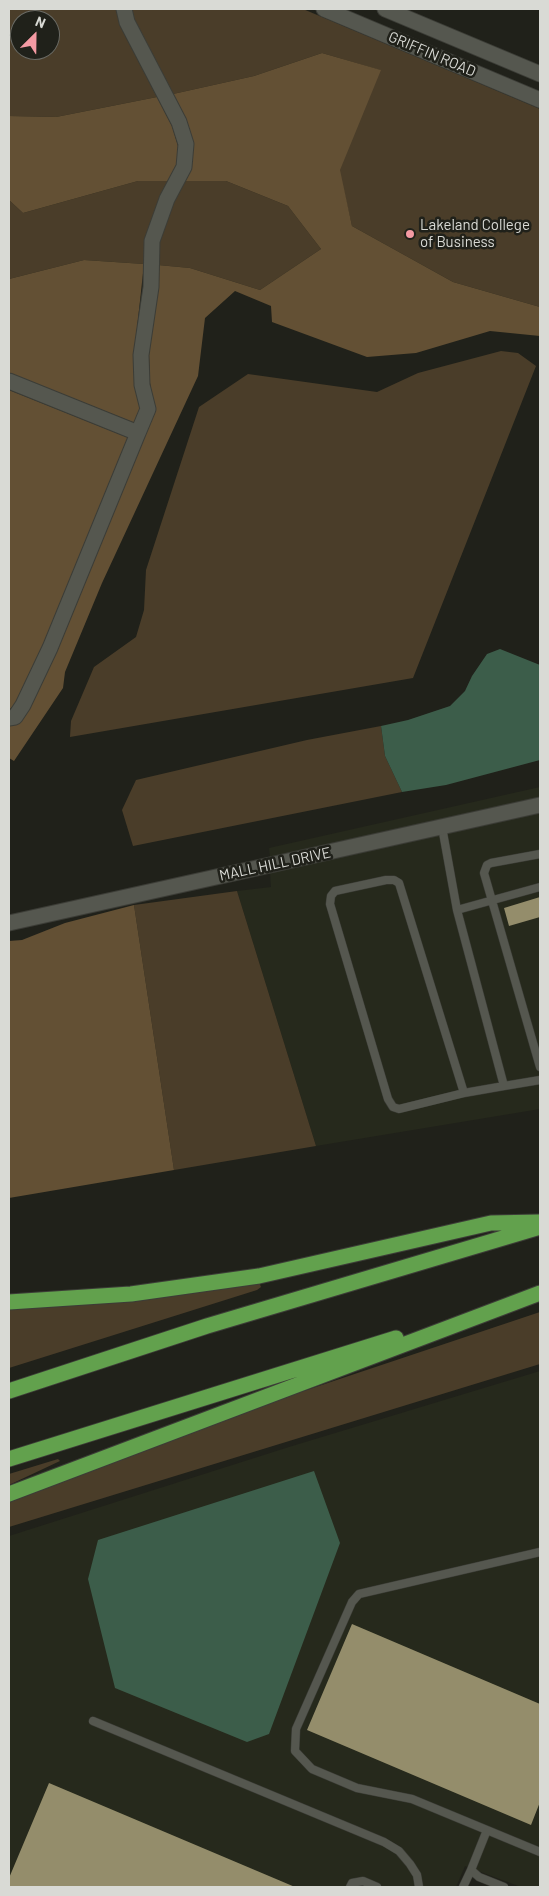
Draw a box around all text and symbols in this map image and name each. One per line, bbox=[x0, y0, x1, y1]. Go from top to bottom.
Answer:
north arrow bbox=[10, 10, 60, 60]
text: N bbox=[33, 12, 48, 31]
street label: GRIFFIN ROAD bbox=[386, 28, 478, 80]
place label: Lakeland College of Business bbox=[420, 216, 530, 251]
marker: Lakeland College of Business bbox=[404, 228, 416, 240]
street label: MALL HILL DRIVE bbox=[218, 843, 332, 885]

